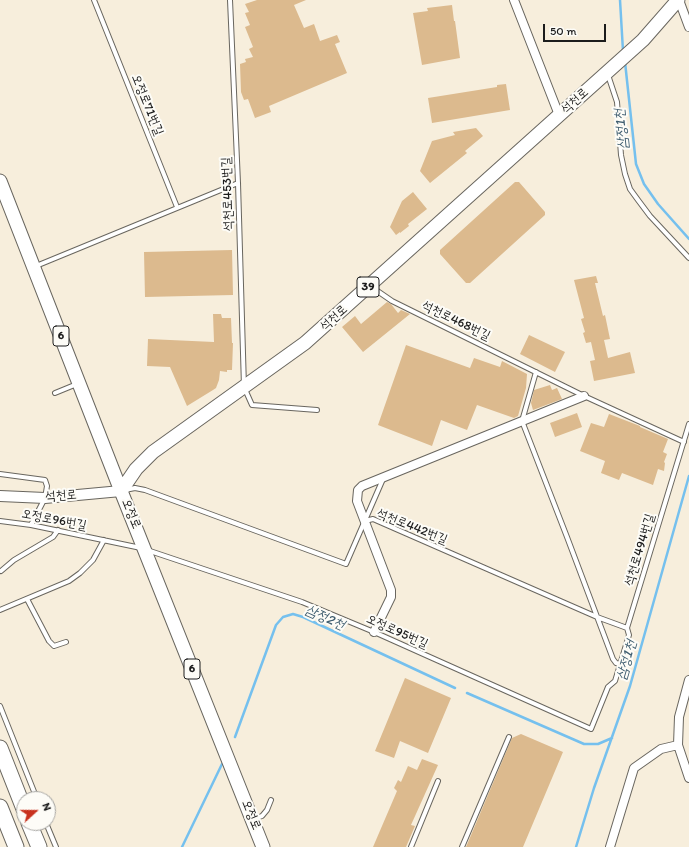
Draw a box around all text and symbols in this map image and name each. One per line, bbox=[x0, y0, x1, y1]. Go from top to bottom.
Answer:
scale bar bbox=[545, 16, 608, 42]
text: 50 m bbox=[550, 24, 576, 38]
street label: 오정로71번길 bbox=[128, 72, 166, 138]
street label: 석천로 bbox=[558, 85, 592, 117]
water label: 삼정1천 bbox=[612, 108, 632, 150]
street label: 석천로453번길 bbox=[219, 157, 237, 231]
road number: 39 bbox=[357, 277, 379, 297]
street label: 석천로468번길 bbox=[419, 298, 493, 344]
street label: 석천로 bbox=[317, 302, 351, 334]
road number: 6 bbox=[53, 326, 69, 346]
street label: 석천로 bbox=[45, 487, 77, 505]
street label: 오정로 bbox=[118, 497, 144, 531]
street label: 오정로96번길 bbox=[20, 506, 88, 534]
street label: 석천로442번길 bbox=[374, 506, 450, 548]
street label: 석천로494번길 bbox=[622, 512, 658, 588]
water label: 삼정2천 bbox=[303, 602, 347, 634]
street label: 오정로95번길 bbox=[364, 611, 430, 653]
water label: 삼정1천 bbox=[613, 638, 641, 682]
road number: 6 bbox=[184, 659, 200, 679]
north arrow bbox=[16, 791, 56, 831]
street label: 오정로 bbox=[238, 798, 264, 832]
text: N bbox=[39, 801, 54, 813]

